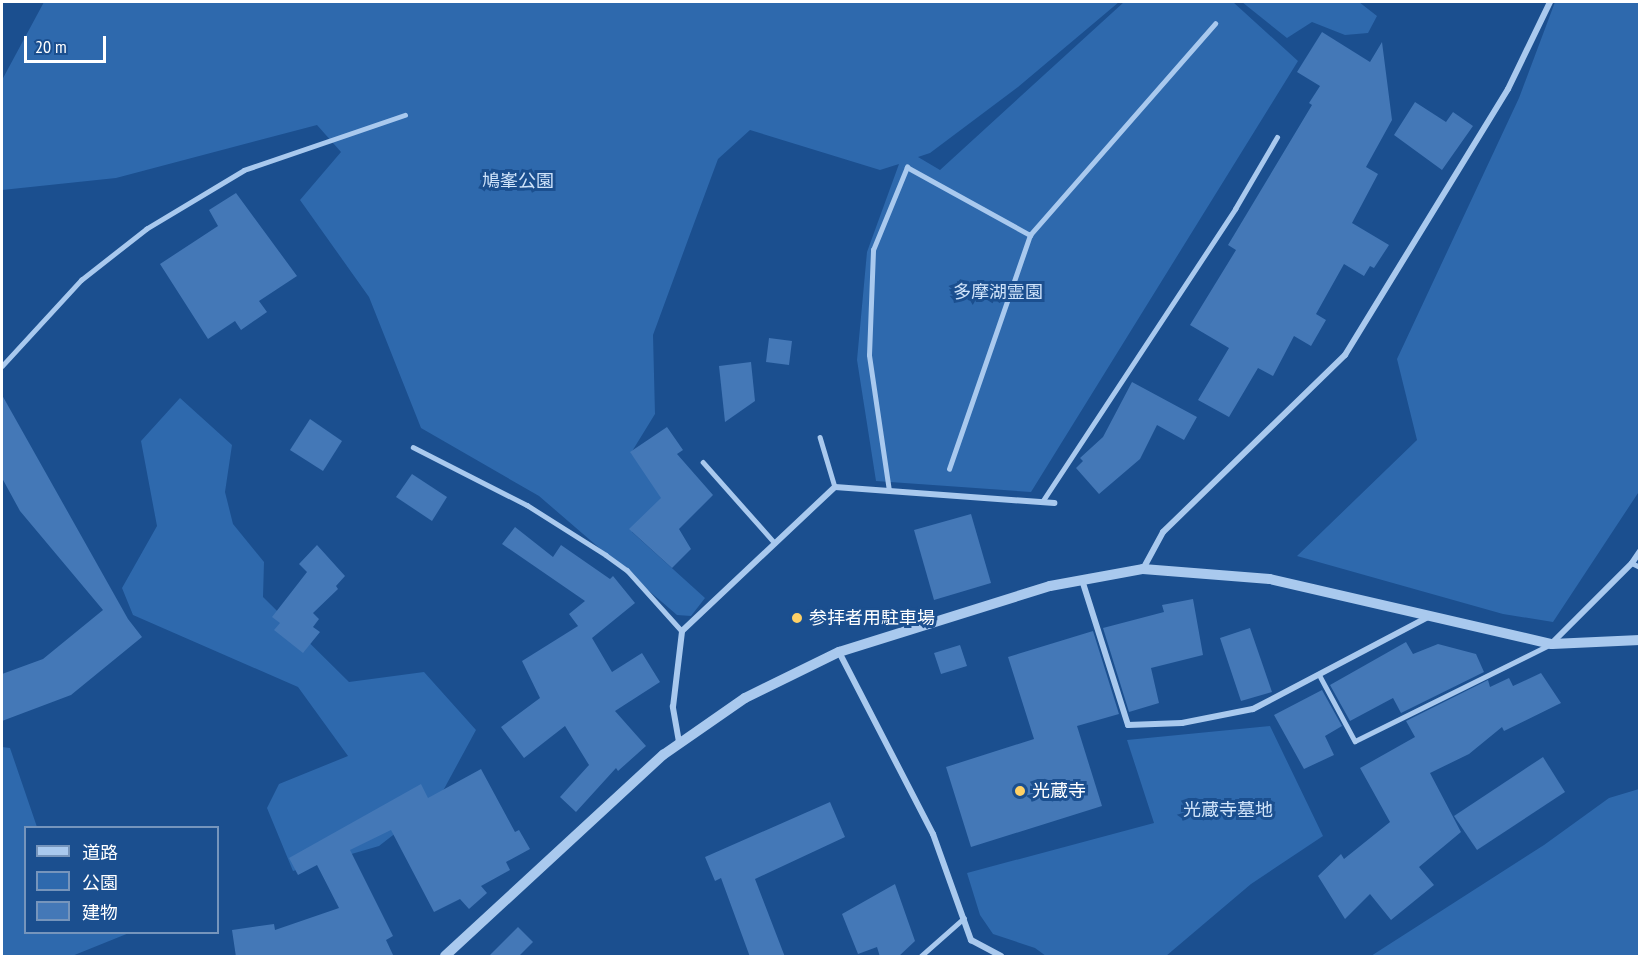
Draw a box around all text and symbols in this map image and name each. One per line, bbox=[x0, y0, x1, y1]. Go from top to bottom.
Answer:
scale bar bbox=[27, 24, 110, 62]
text: 20 m bbox=[35, 35, 67, 58]
park label: 鳩峯公園 bbox=[482, 170, 554, 192]
park label: 多摩湖霊園 bbox=[953, 281, 1043, 303]
place label: 参拝者用駐車場 bbox=[809, 607, 935, 629]
marker: 参拝者用駐車場 bbox=[790, 611, 804, 625]
place label: 光蔵寺 bbox=[1032, 780, 1086, 802]
marker: 光蔵寺 bbox=[1013, 784, 1027, 798]
park label: 光蔵寺墓地 bbox=[1183, 799, 1273, 821]
legend bbox=[24, 826, 219, 934]
text: 道路 bbox=[82, 841, 118, 864]
text: 公園 bbox=[82, 871, 118, 894]
text: 建物 bbox=[82, 901, 118, 924]

